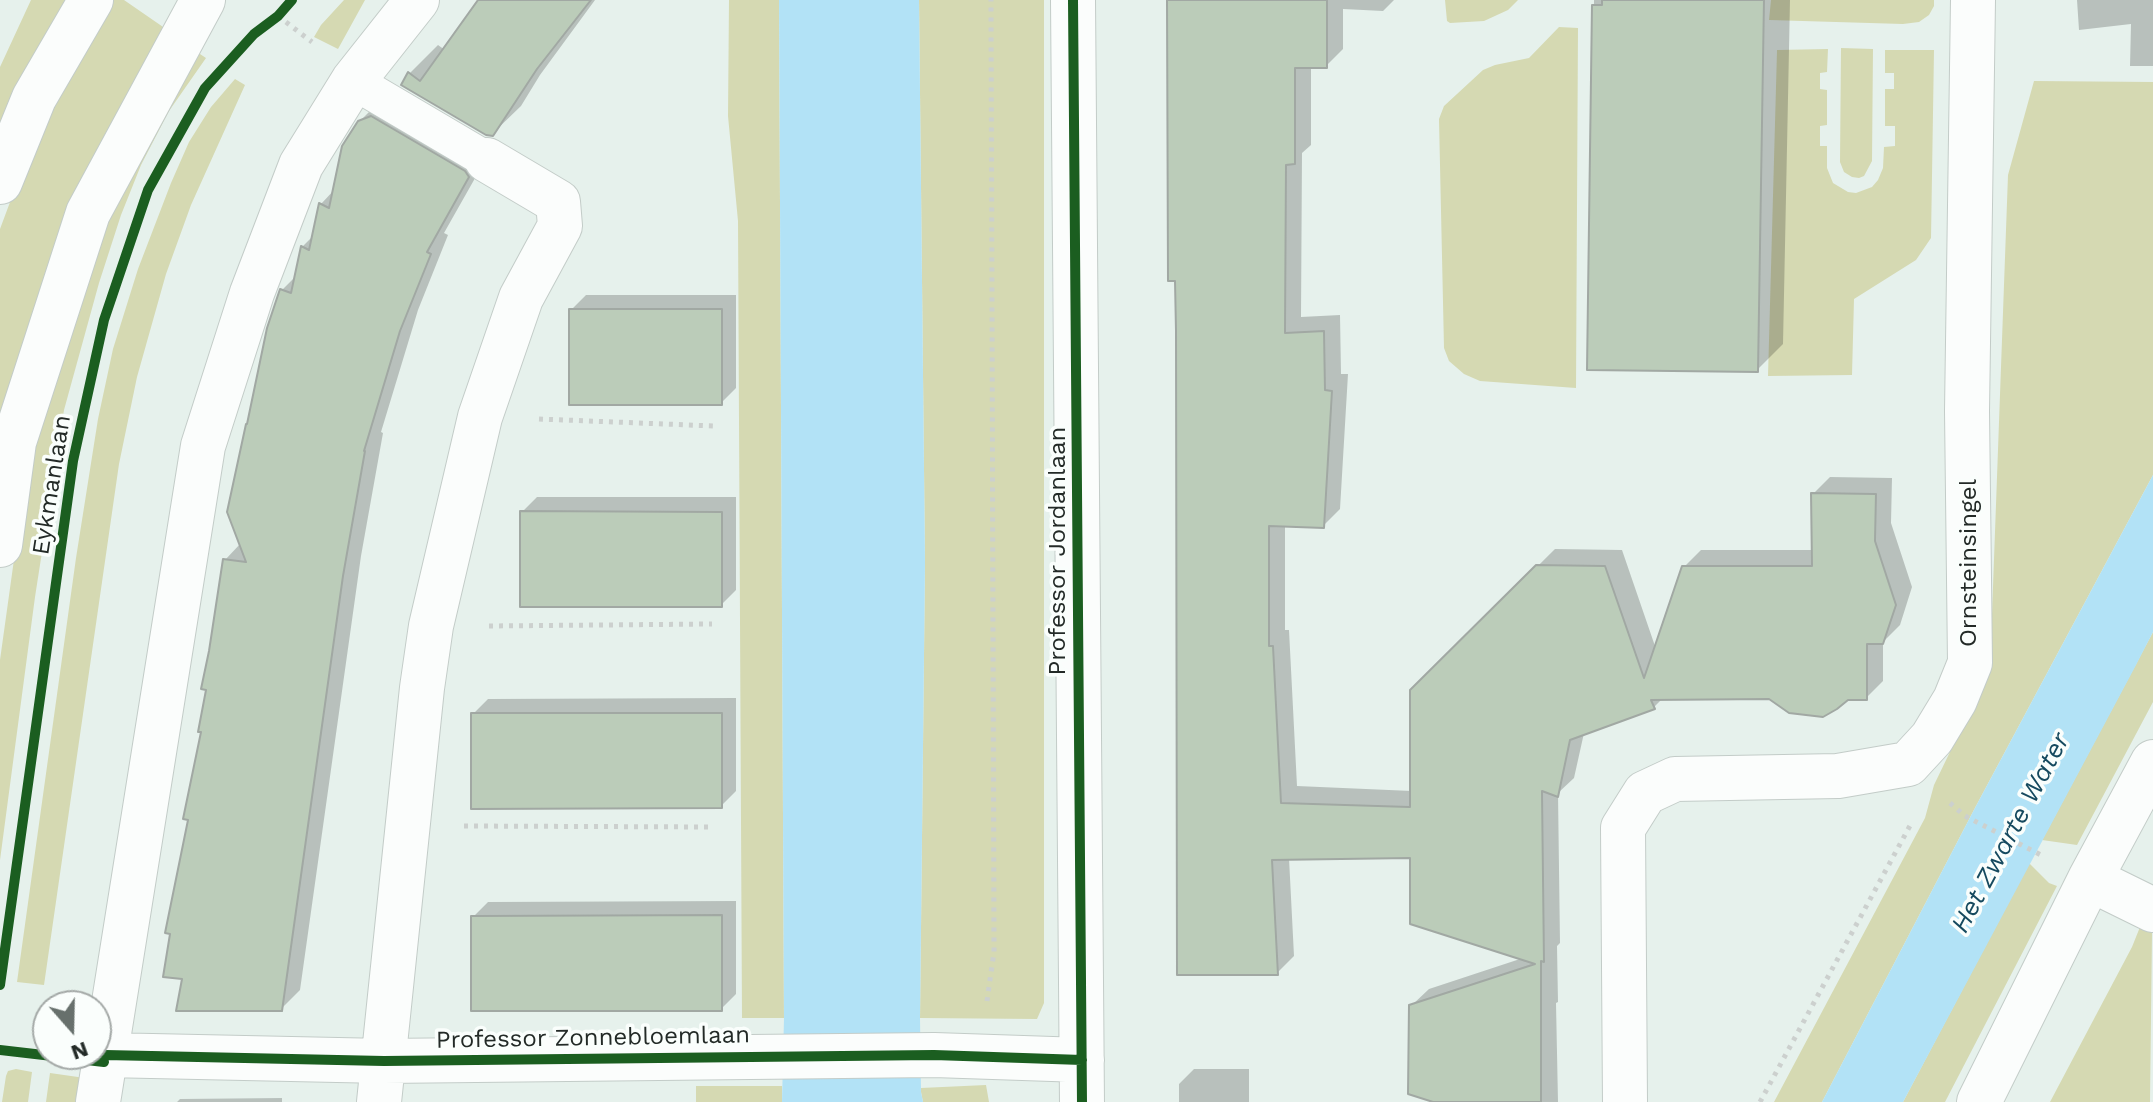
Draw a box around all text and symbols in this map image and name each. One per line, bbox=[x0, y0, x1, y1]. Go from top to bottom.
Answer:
street label: Eykmanlaan bbox=[27, 413, 77, 557]
street label: Professor Jordanlaan bbox=[1044, 427, 1072, 675]
street label: Ornsteinsingel bbox=[1955, 479, 1983, 647]
water label: Het Zwarte Water bbox=[1945, 728, 2077, 938]
north arrow bbox=[32, 990, 112, 1070]
street label: Professor Zonnebloemlaan bbox=[436, 1021, 750, 1055]
text: N bbox=[68, 1037, 92, 1066]

